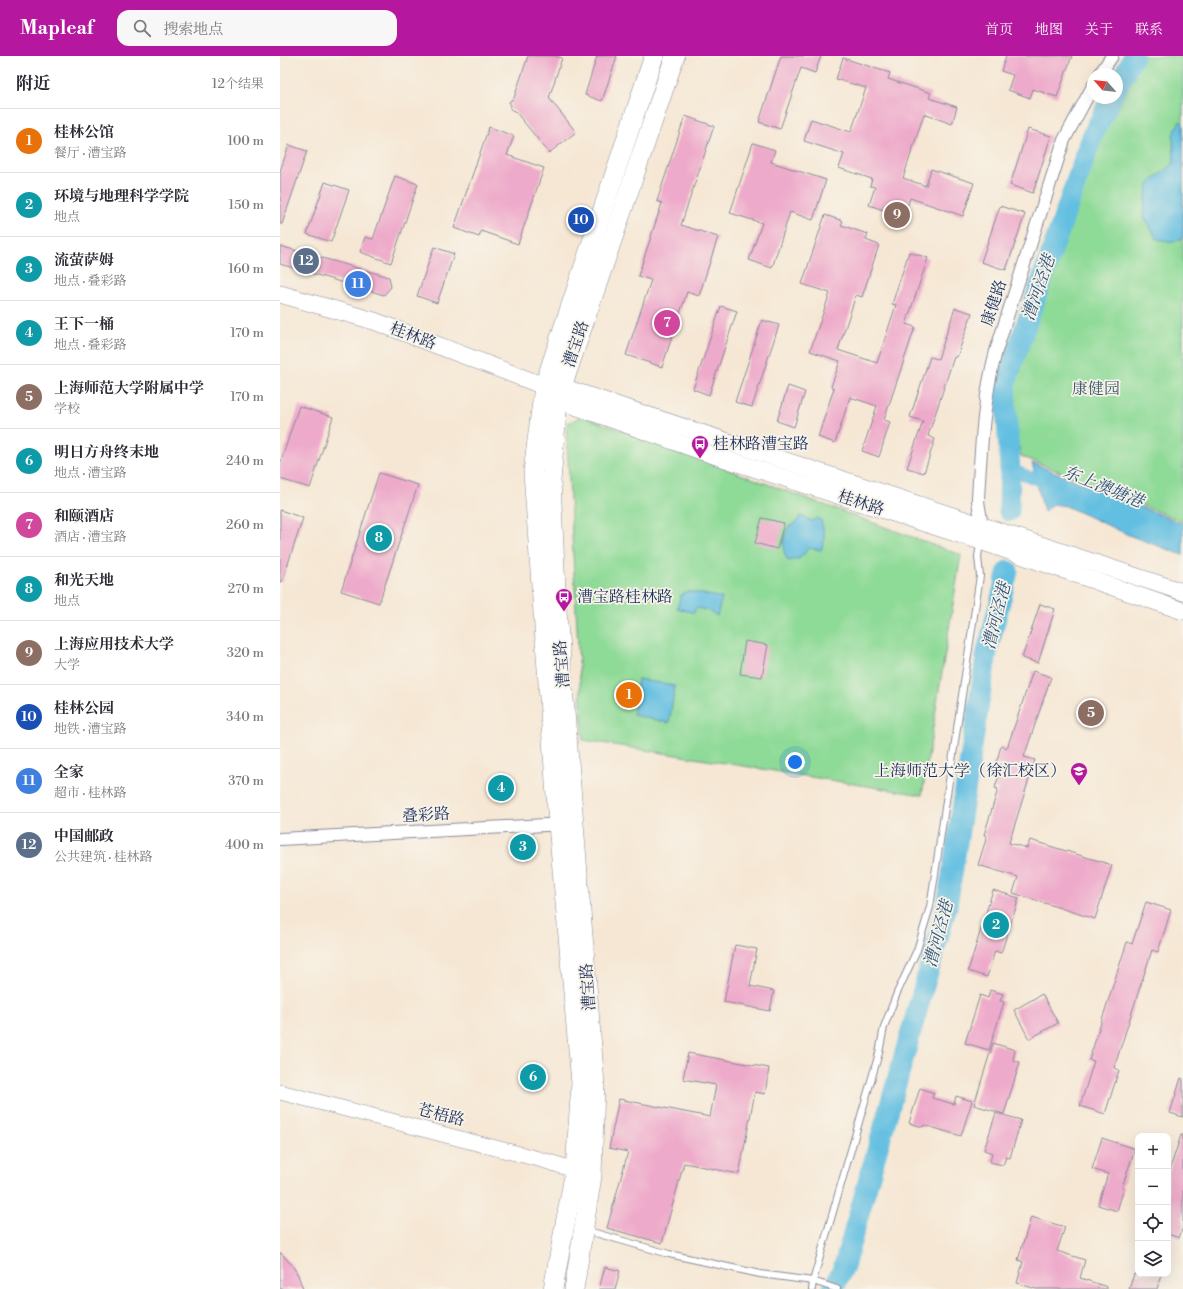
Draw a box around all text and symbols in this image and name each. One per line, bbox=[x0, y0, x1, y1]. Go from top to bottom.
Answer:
search box bbox=[117, 10, 397, 46]
text: Mapleaf bbox=[20, 16, 93, 40]
icon: search bbox=[131, 17, 153, 39]
text: 搜索地点 bbox=[163, 20, 223, 39]
text: 首页 bbox=[985, 21, 1013, 39]
text: 地图 bbox=[1035, 21, 1063, 39]
text: 关于 bbox=[1085, 21, 1113, 39]
text: 联系 bbox=[1135, 21, 1163, 39]
north arrow bbox=[1087, 68, 1123, 104]
text: 附近 bbox=[16, 73, 50, 95]
text: 12个结果 bbox=[212, 76, 264, 92]
text: 桂林公馆 bbox=[54, 123, 114, 142]
text: 1 bbox=[26, 133, 32, 149]
text: 100 m bbox=[228, 133, 264, 149]
text: 餐厅 · 漕宝路 bbox=[54, 145, 127, 161]
text: 环境与地理科学学院 bbox=[54, 187, 189, 206]
text: 2 bbox=[25, 197, 33, 213]
text: 150 m bbox=[229, 197, 264, 213]
pin: 9 bbox=[884, 200, 910, 230]
pin: 10 bbox=[568, 205, 594, 235]
text: 地点 bbox=[54, 209, 80, 225]
pin: 12 bbox=[293, 246, 319, 276]
water label: 漕河泾港 bbox=[1018, 250, 1061, 324]
text: 流萤萨姆 bbox=[54, 251, 114, 270]
text: 3 bbox=[25, 261, 33, 277]
text: 160 m bbox=[228, 261, 264, 277]
pin: 11 bbox=[345, 269, 371, 299]
text: 地点 · 叠彩路 bbox=[54, 273, 127, 289]
street label: 康健路 bbox=[977, 277, 1011, 329]
pin: 7 bbox=[654, 308, 680, 338]
text: 王下一桶 bbox=[54, 315, 114, 334]
street label: 桂林路 bbox=[387, 318, 439, 354]
street label: 漕宝路 bbox=[559, 318, 593, 370]
text: 4 bbox=[25, 325, 33, 341]
text: 170 m bbox=[230, 325, 264, 341]
text: 地点 · 叠彩路 bbox=[54, 337, 127, 353]
text: 上海师范大学附属中学 bbox=[54, 379, 204, 398]
park label: 康健园 bbox=[1072, 379, 1120, 399]
text: 5 bbox=[25, 389, 33, 405]
text: 170 m bbox=[230, 389, 264, 405]
text: 学校 bbox=[54, 401, 80, 417]
bus stop icon: 桂林路漕宝路 bbox=[690, 434, 710, 459]
place label: 桂林路漕宝路 bbox=[713, 434, 809, 454]
text: 明日方舟终末地 bbox=[54, 443, 159, 462]
text: 6 bbox=[25, 453, 33, 469]
text: 240 m bbox=[226, 453, 264, 469]
water label: 东上澳塘港 bbox=[1059, 461, 1148, 514]
text: 地点 · 漕宝路 bbox=[54, 465, 127, 481]
street label: 桂林路 bbox=[835, 486, 887, 520]
text: 和颐酒店 bbox=[54, 507, 114, 526]
text: 7 bbox=[25, 517, 33, 533]
text: 260 m bbox=[226, 517, 264, 533]
pin: 8 bbox=[366, 523, 392, 553]
text: 酒店 · 漕宝路 bbox=[54, 529, 127, 545]
text: 和光天地 bbox=[54, 571, 114, 590]
water label: 漕河泾港 bbox=[978, 578, 1016, 652]
text: 8 bbox=[25, 581, 33, 597]
text: 270 m bbox=[228, 581, 264, 597]
bus stop icon: 漕宝路桂林路 bbox=[554, 587, 574, 612]
place label: 漕宝路桂林路 bbox=[577, 587, 673, 607]
text: 地点 bbox=[54, 593, 80, 609]
text: 上海应用技术大学 bbox=[54, 635, 174, 654]
street label: 漕宝路 bbox=[550, 639, 574, 689]
text: 9 bbox=[25, 645, 33, 661]
text: 320 m bbox=[227, 645, 264, 661]
text: 大学 bbox=[54, 657, 80, 673]
pin: 1 bbox=[616, 680, 642, 710]
pin: 5 bbox=[1078, 698, 1104, 728]
text: 桂林公园 bbox=[54, 699, 114, 718]
text: 10 bbox=[21, 709, 37, 725]
text: 340 m bbox=[226, 709, 264, 725]
text: 地铁 · 漕宝路 bbox=[54, 721, 127, 737]
your location bbox=[785, 752, 805, 772]
place label: 上海师范大学（徐汇校区） bbox=[874, 761, 1066, 781]
school or university icon: 上海师范大学（徐汇校区） bbox=[1069, 761, 1089, 786]
text: 全家 bbox=[54, 763, 84, 782]
text: 11 bbox=[23, 773, 35, 789]
text: 370 m bbox=[228, 773, 264, 789]
pin: 4 bbox=[488, 773, 514, 803]
text: 超市 · 桂林路 bbox=[54, 785, 127, 801]
street label: 叠彩路 bbox=[402, 804, 450, 826]
text: 中国邮政 bbox=[54, 827, 114, 846]
pin: 3 bbox=[510, 832, 536, 862]
text: 12 bbox=[22, 837, 36, 853]
text: 400 m bbox=[225, 837, 264, 853]
text: 公共建筑 · 桂林路 bbox=[54, 849, 153, 865]
water label: 漕河泾港 bbox=[920, 896, 959, 970]
pin: 2 bbox=[983, 910, 1009, 940]
street label: 漕宝路 bbox=[576, 962, 600, 1012]
pin: 6 bbox=[520, 1062, 546, 1092]
street label: 苍梧路 bbox=[415, 1099, 467, 1131]
map controls bbox=[1135, 1133, 1171, 1277]
button: + bbox=[1135, 1133, 1171, 1169]
button: − bbox=[1135, 1169, 1171, 1205]
button: locate bbox=[1135, 1205, 1171, 1241]
button: layers bbox=[1135, 1241, 1171, 1277]

